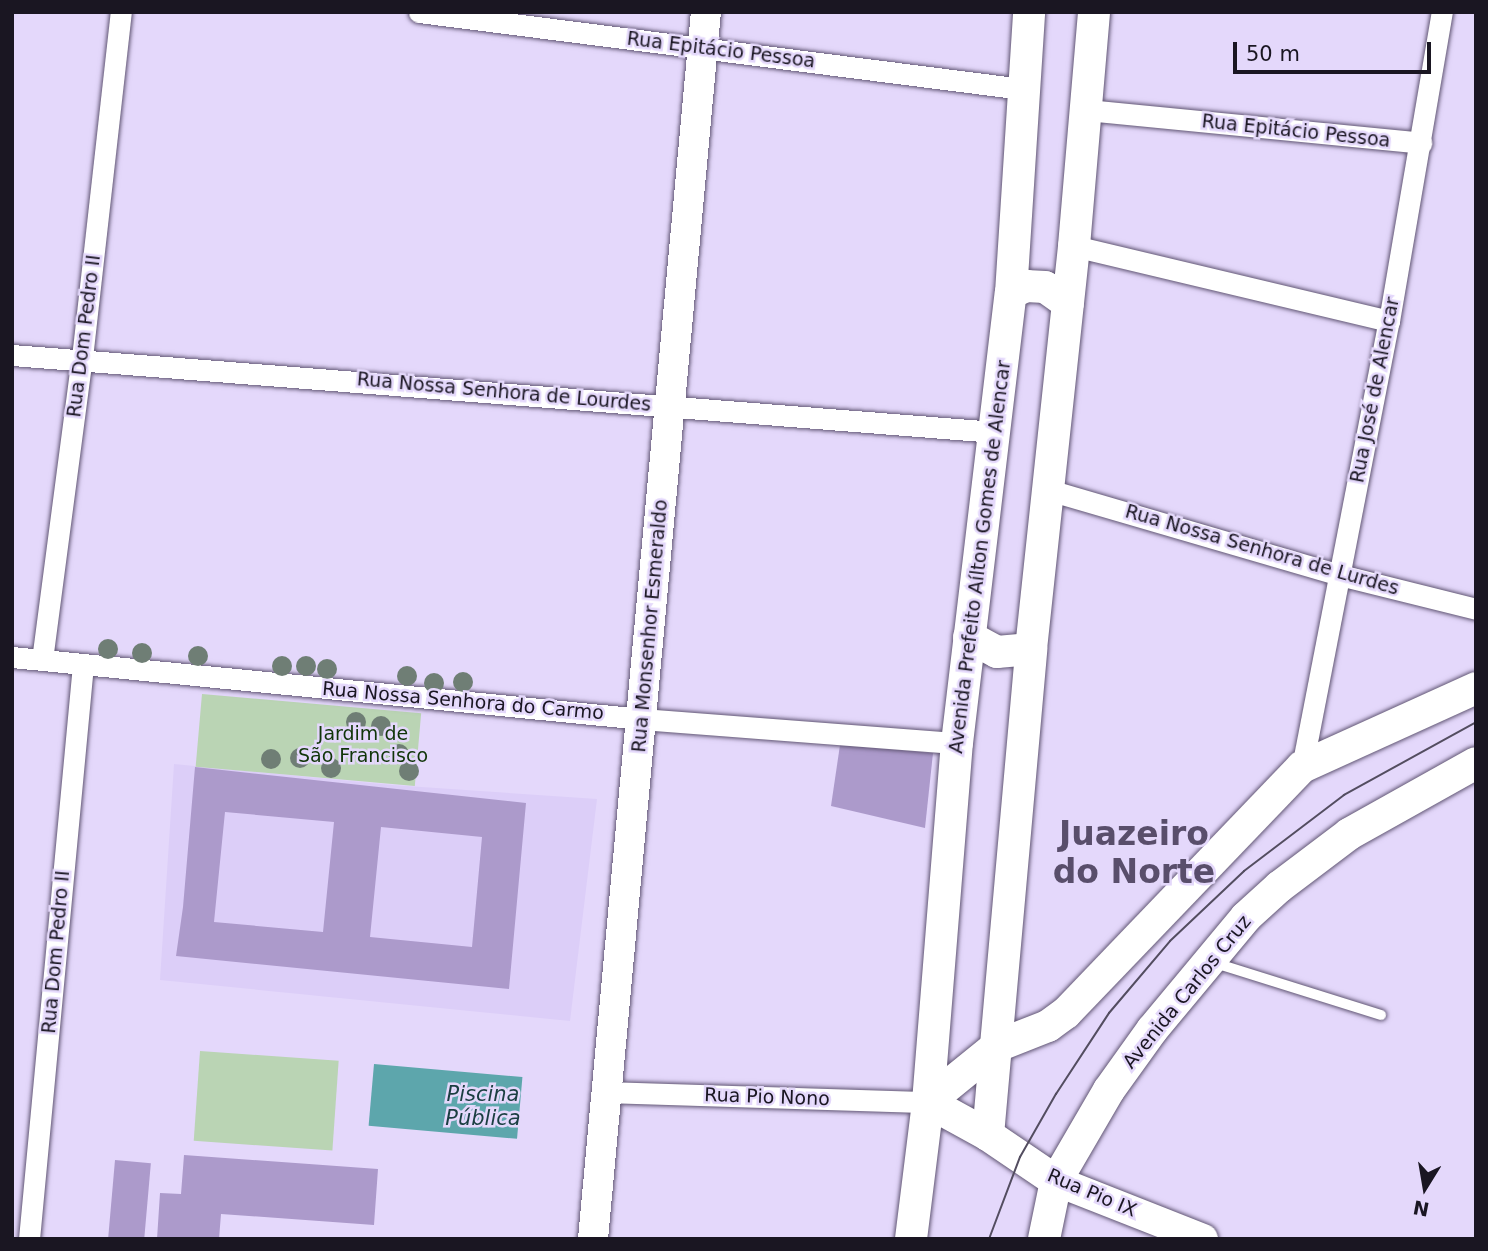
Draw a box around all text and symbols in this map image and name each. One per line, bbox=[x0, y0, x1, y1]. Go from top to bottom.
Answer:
street label: Rua Epitácio Pessoa bbox=[626, 27, 816, 73]
scale bar bbox=[1236, 28, 1434, 72]
text: 50 m bbox=[1246, 42, 1300, 66]
street label: Rua Epitácio Pessoa bbox=[1201, 110, 1391, 152]
street label: Rua Dom Pedro II bbox=[63, 253, 105, 419]
street label: Rua José de Alencar bbox=[1346, 295, 1404, 485]
street label: Avenida Prefeito Aílton Gomes de Alencar bbox=[945, 359, 1015, 755]
street label: Rua Nossa Senhora de Lourdes bbox=[356, 368, 652, 416]
street label: Rua Monsenhor Esmeraldo bbox=[628, 499, 672, 753]
street label: Rua Nossa Senhora de Lurdes bbox=[1123, 500, 1401, 600]
street label: Rua Nossa Senhora do Carmo bbox=[321, 677, 605, 725]
park label: Jardim de São Francisco bbox=[298, 723, 428, 767]
district label: Juazeiro do Norte bbox=[1053, 814, 1215, 892]
street label: Rua Dom Pedro II bbox=[38, 869, 74, 1035]
street label: Avenida Carlos Cruz bbox=[1118, 911, 1256, 1073]
water label: Piscina Pública bbox=[445, 1081, 521, 1131]
street label: Rua Pio Nono bbox=[704, 1083, 830, 1111]
north arrow bbox=[1390, 1153, 1460, 1223]
street label: Rua Pio IX bbox=[1044, 1164, 1140, 1222]
text: N bbox=[1411, 1196, 1431, 1221]

